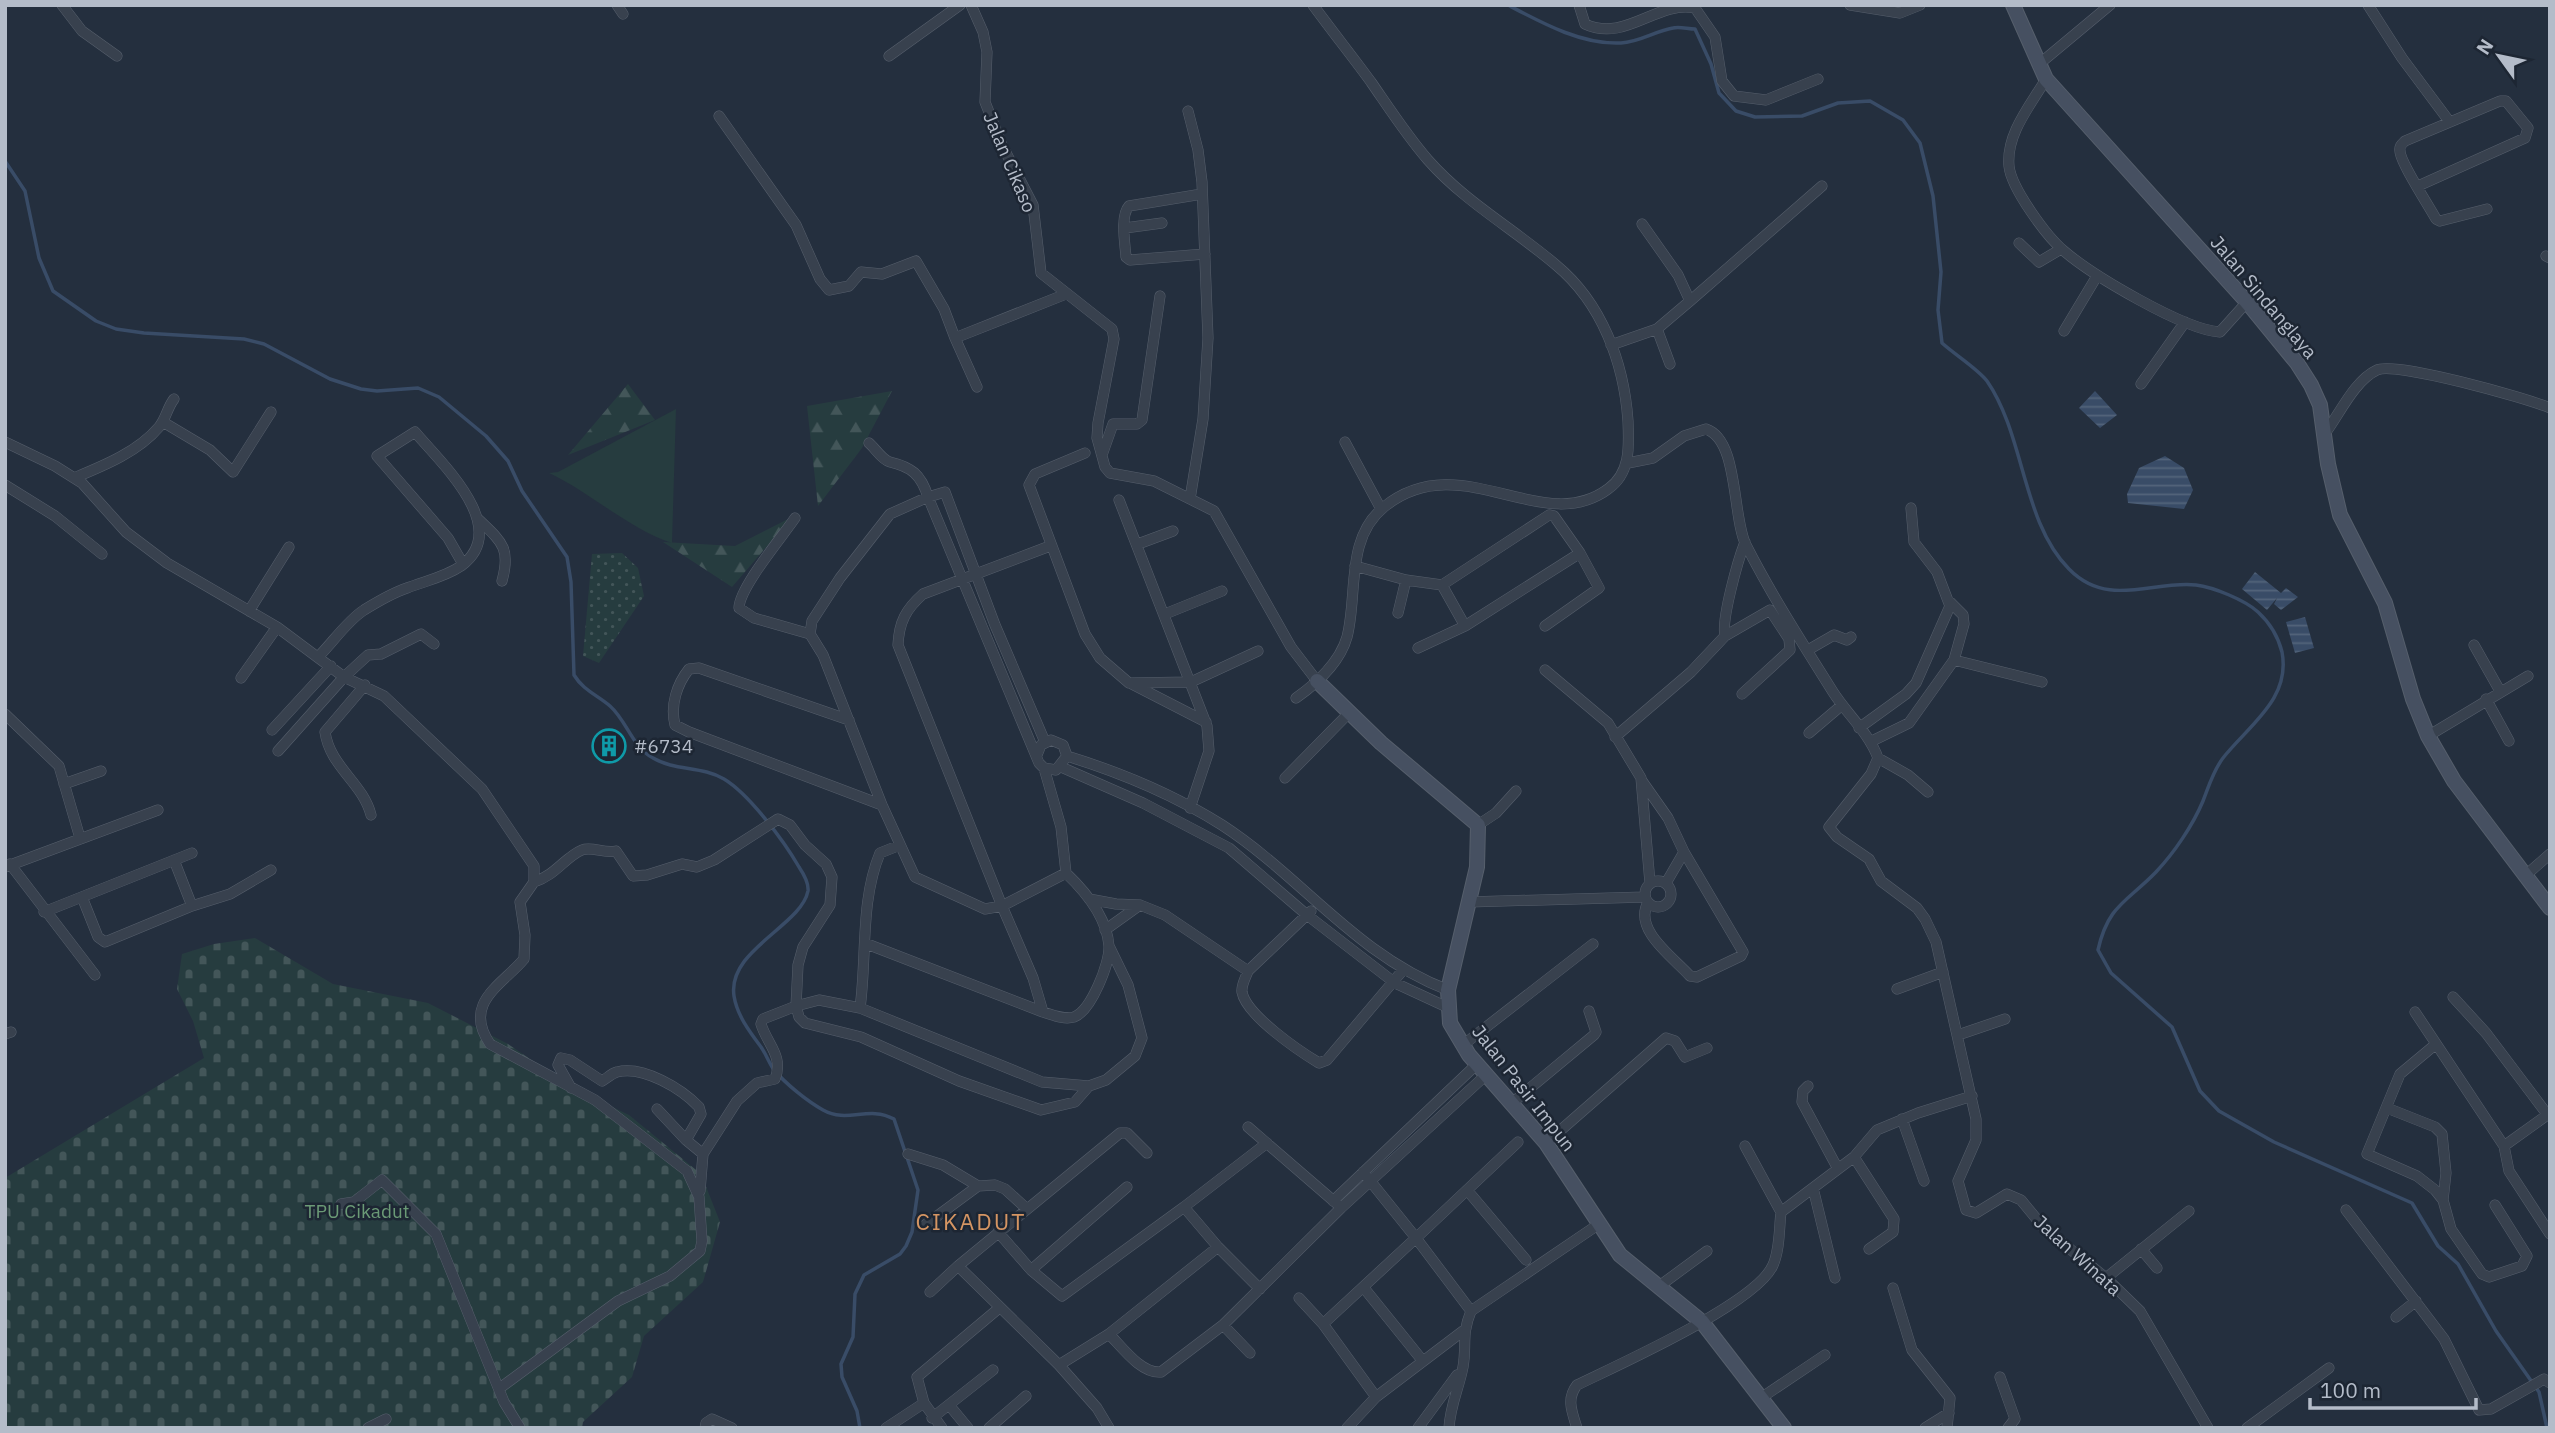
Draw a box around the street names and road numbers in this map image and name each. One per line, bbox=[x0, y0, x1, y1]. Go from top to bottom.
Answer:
street label: Jalan Cikaso bbox=[978, 108, 1042, 216]
street label: Jalan Sindanglaya bbox=[2205, 230, 2323, 364]
street label: Jalan Pasir Impun bbox=[1467, 1020, 1581, 1156]
street label: Jalan Winata bbox=[2029, 1209, 2127, 1301]

